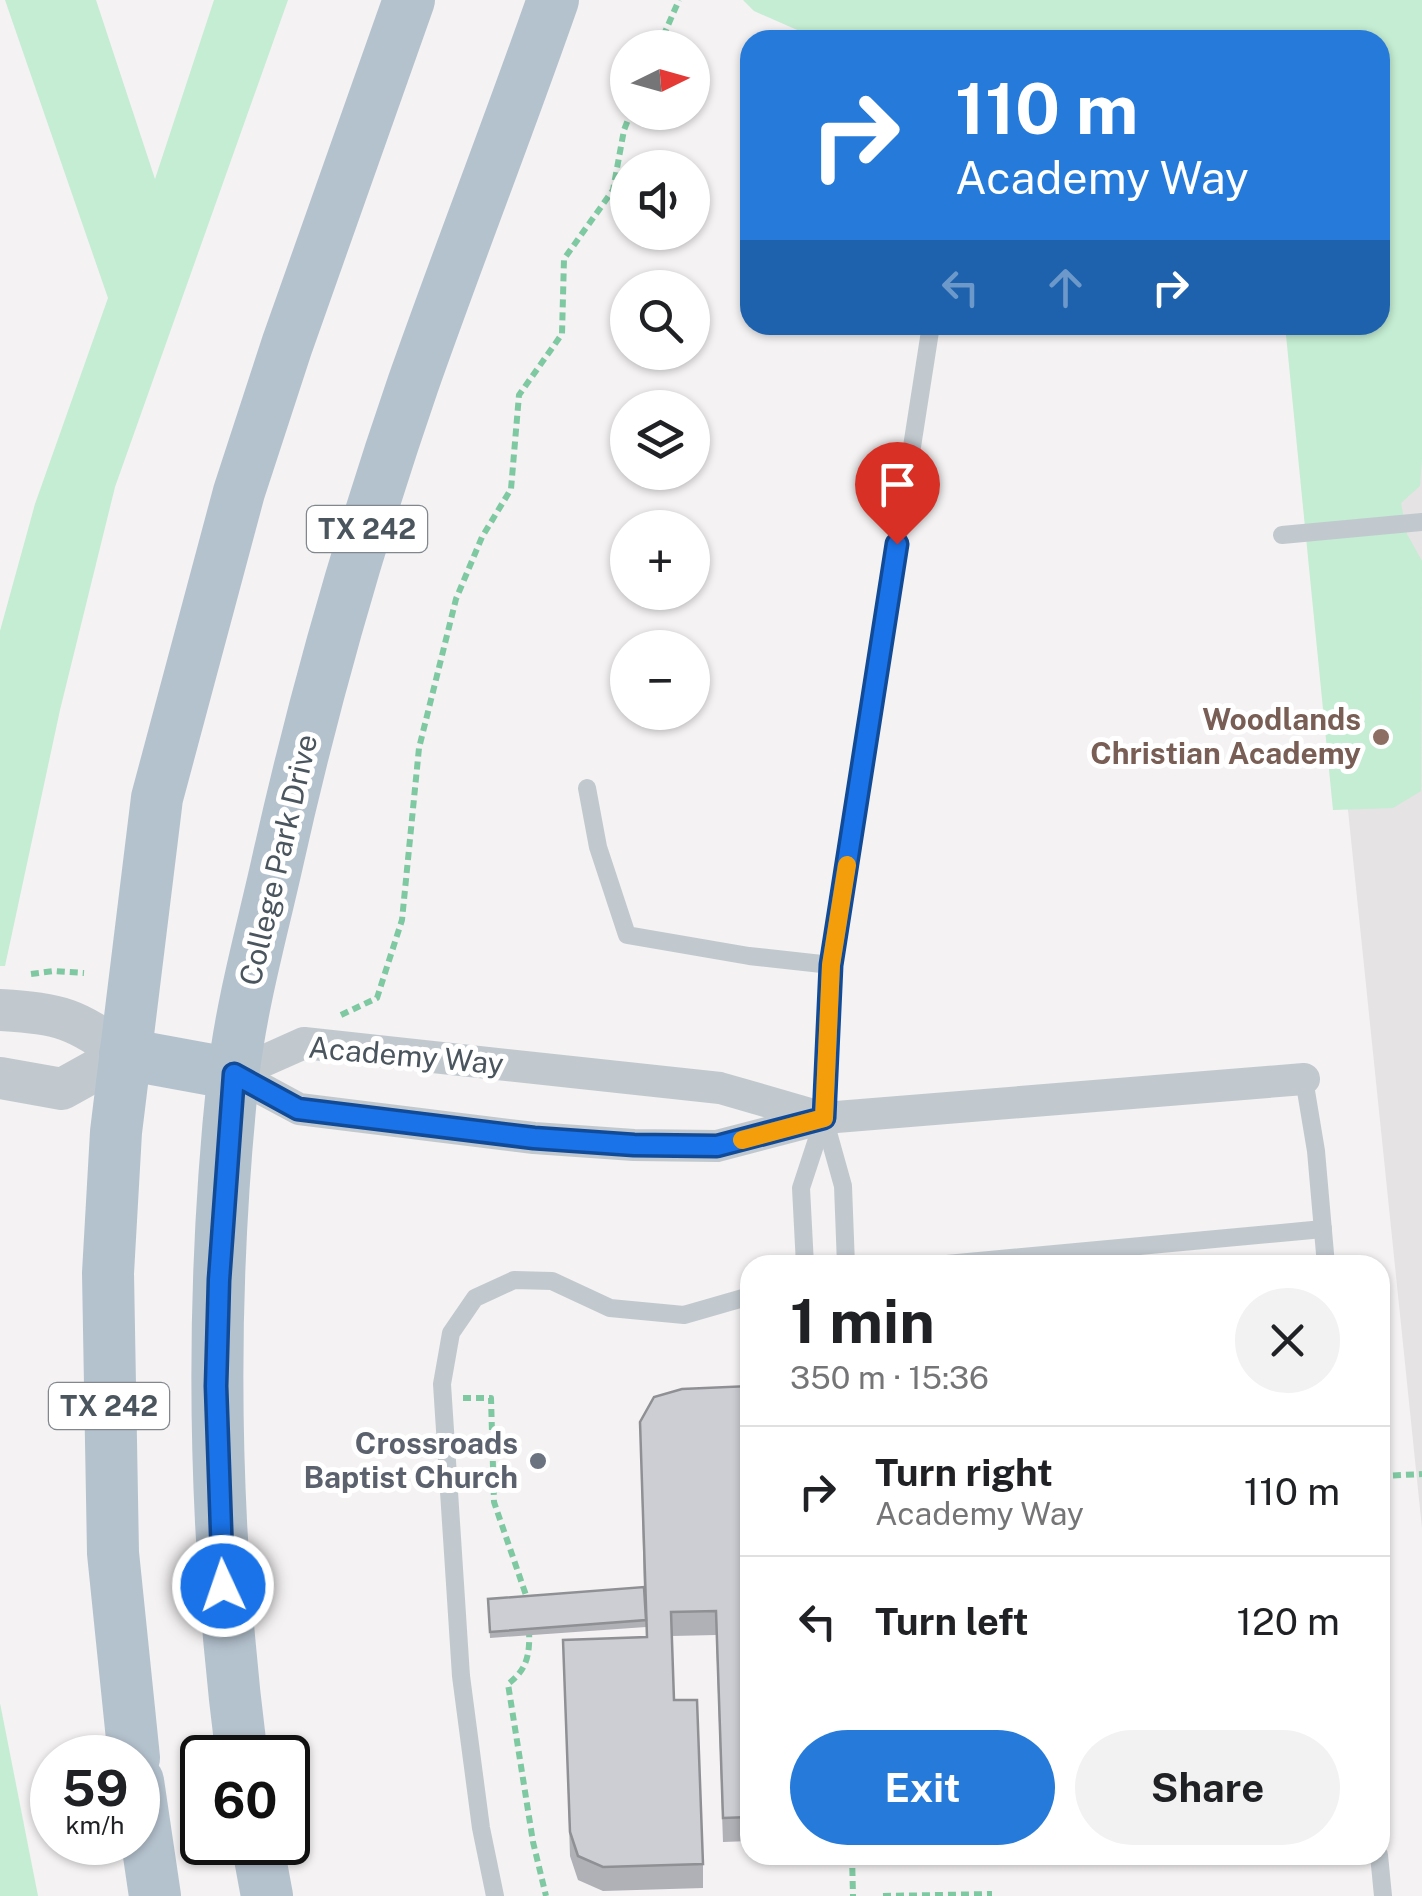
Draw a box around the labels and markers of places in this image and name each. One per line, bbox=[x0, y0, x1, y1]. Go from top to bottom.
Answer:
pin bbox=[855, 442, 940, 545]
place label: Woodlands Christian Academy bbox=[1090, 701, 1361, 771]
marker: Woodlands Christian Academy bbox=[1370, 726, 1392, 748]
place label: Crossroads Baptist Church bbox=[304, 1425, 518, 1495]
marker: Crossroads Baptist Church bbox=[527, 1450, 549, 1472]

